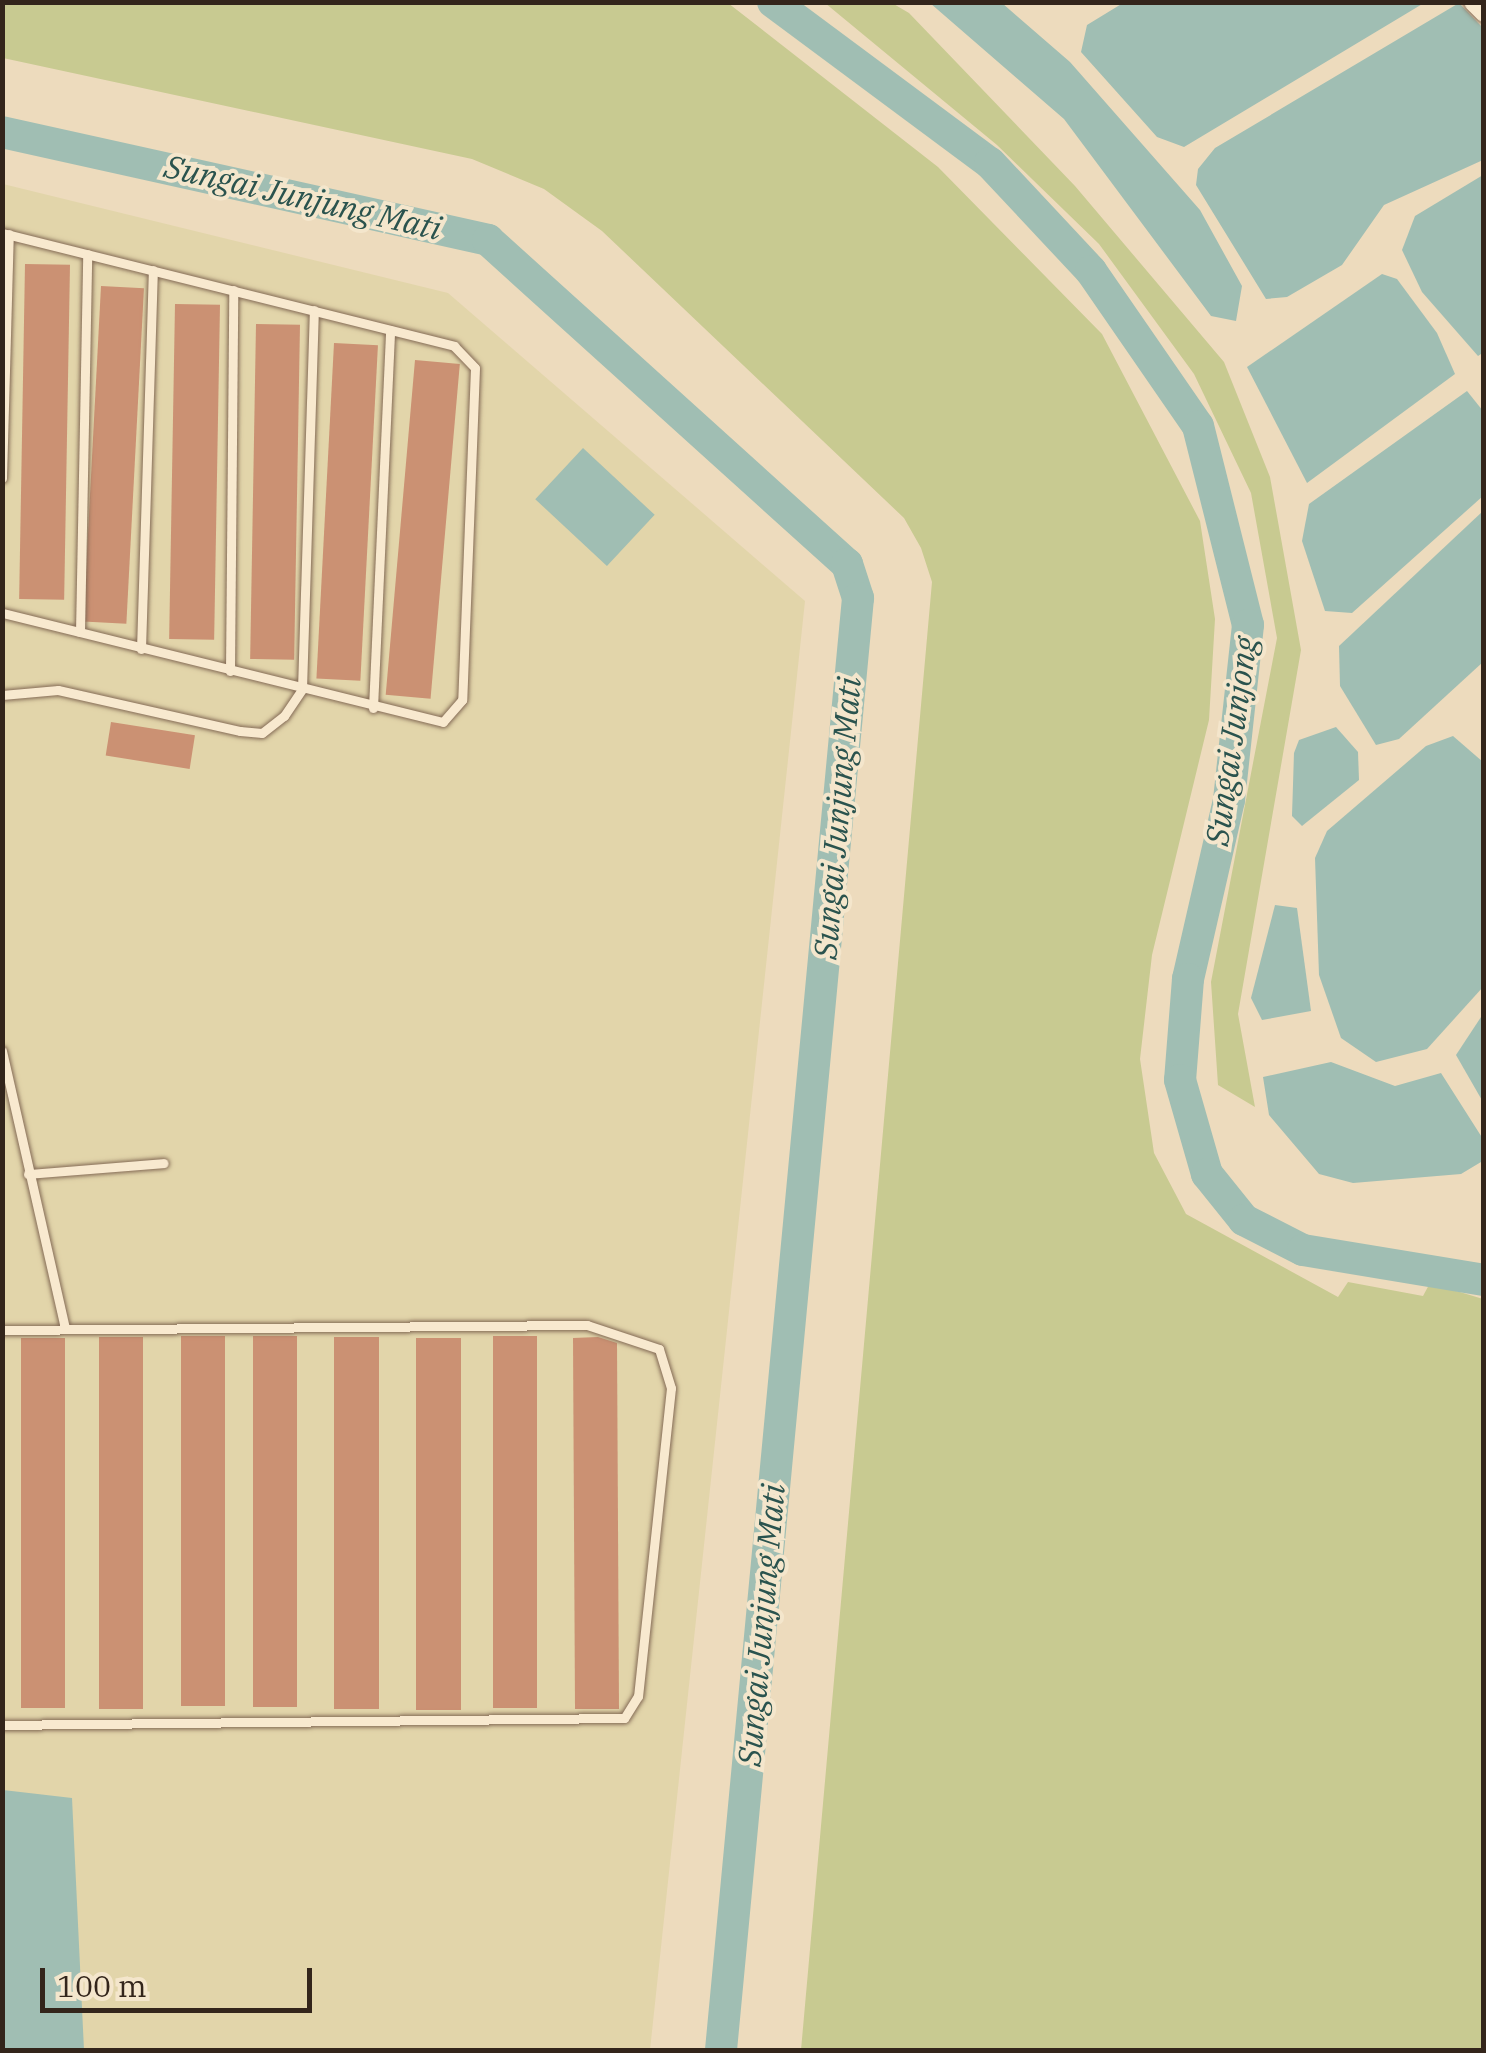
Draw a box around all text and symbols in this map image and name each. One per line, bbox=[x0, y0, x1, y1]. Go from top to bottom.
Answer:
water label: Sungai Junjung Mati bbox=[161, 146, 445, 248]
water label: Sungai Junjong bbox=[1197, 634, 1265, 848]
water label: Sungai Junjung Mati bbox=[806, 675, 868, 961]
water label: Sungai Junjung Mati bbox=[730, 1482, 792, 1768]
scale bar bbox=[45, 1948, 318, 2010]
text: 100 m bbox=[57, 1966, 147, 2005]

